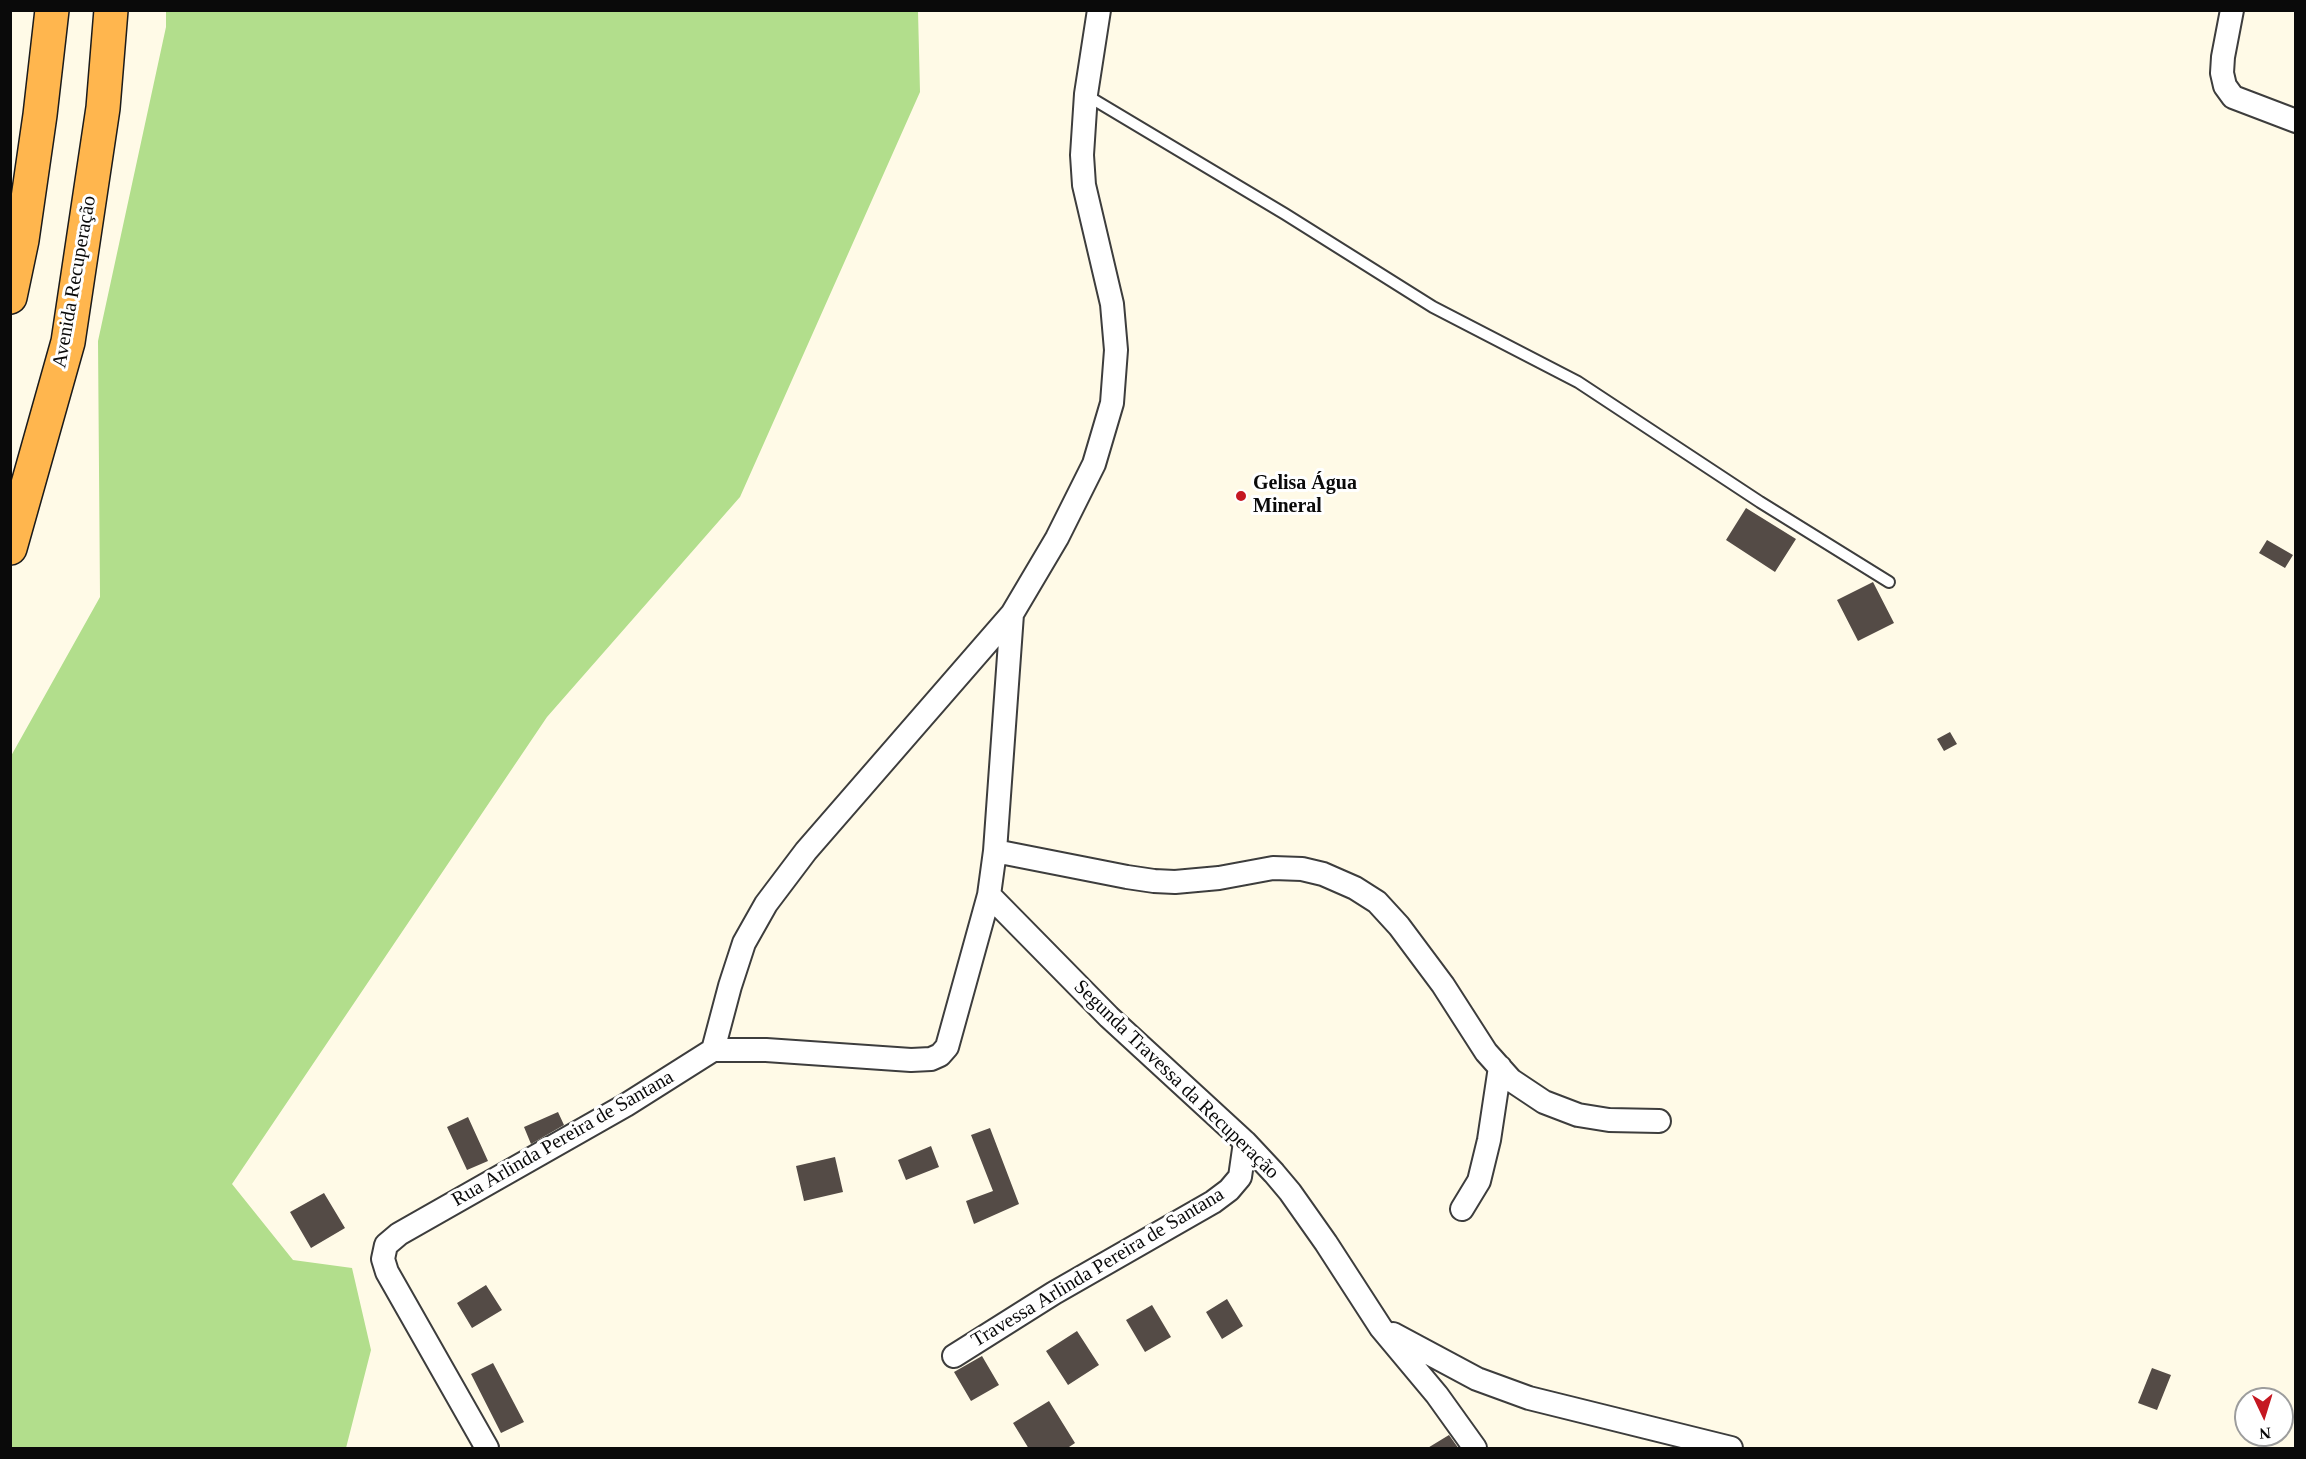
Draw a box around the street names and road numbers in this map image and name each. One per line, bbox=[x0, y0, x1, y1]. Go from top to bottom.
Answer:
street label: Avenida Recuperação bbox=[48, 194, 102, 370]
street label: Segunda Travessa da Recuperação bbox=[1068, 975, 1284, 1185]
street label: Rua Arlinda Pereira de Santana bbox=[448, 1066, 678, 1212]
street label: Travessa Arlinda Pereira de Santana bbox=[967, 1183, 1229, 1353]

